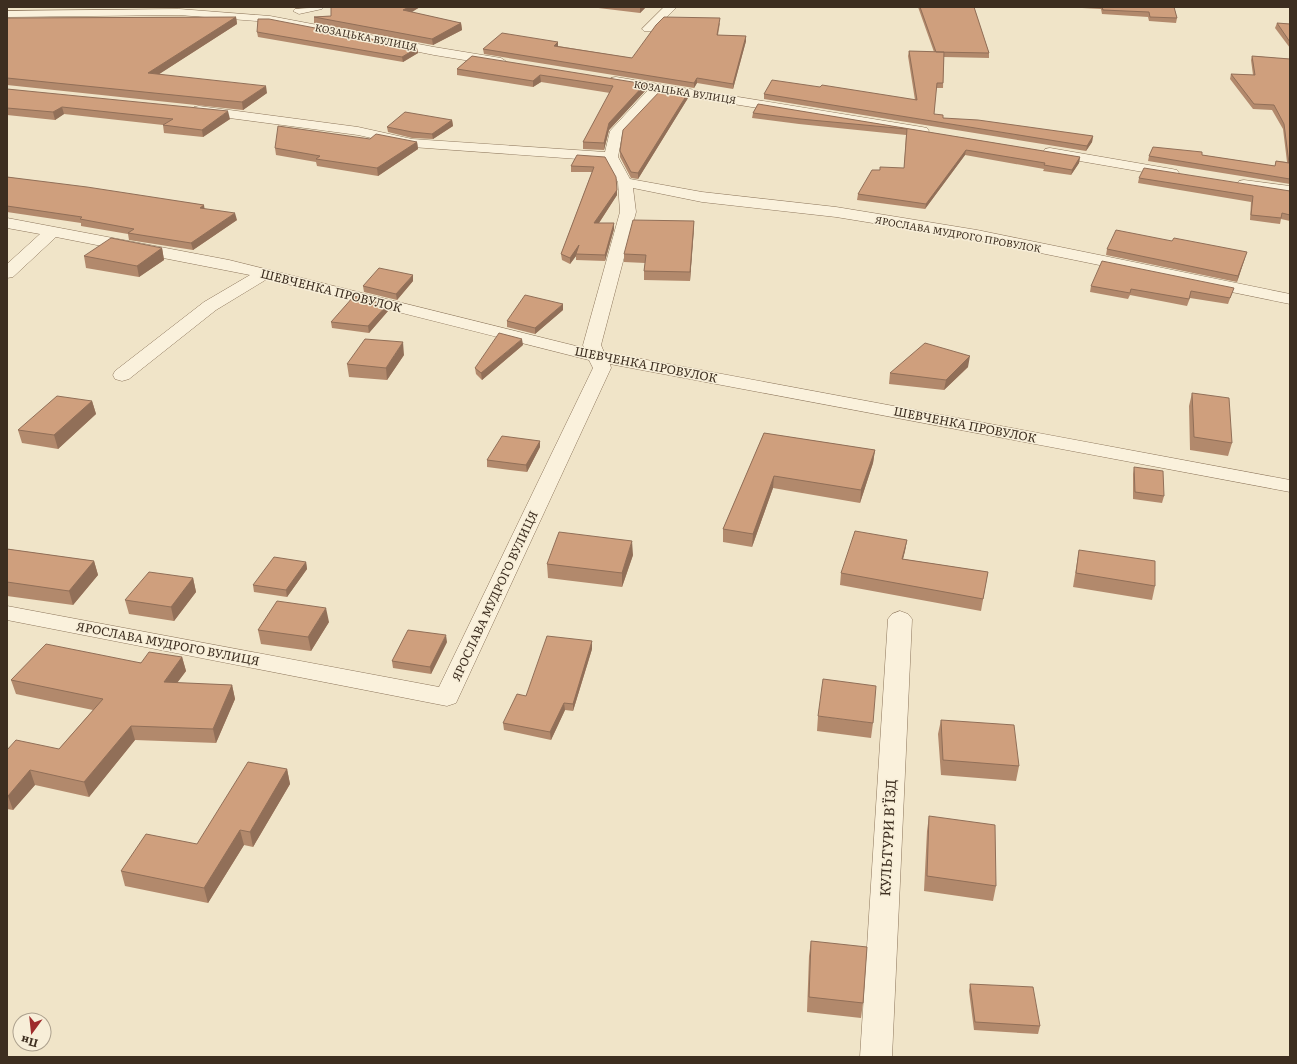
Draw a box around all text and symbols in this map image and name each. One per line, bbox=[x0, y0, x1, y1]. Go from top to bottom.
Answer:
street label: КОЗАЦЬКА ВУЛИЦЯ bbox=[314, 19, 418, 54]
street label: КОЗАЦЬКА ВУЛИЦЯ bbox=[633, 76, 737, 107]
street label: ЯРОСЛАВА МУДРОГО ПРОВУЛОК bbox=[874, 212, 1043, 256]
street label: ШЕВЧЕНКА ПРОВУЛОК bbox=[259, 264, 404, 316]
street label: ШЕВЧЕНКА ПРОВУЛОК bbox=[573, 341, 719, 387]
street label: ШЕВЧЕНКА ПРОВУЛОК bbox=[892, 401, 1038, 447]
street label: ЯРОСЛАВА МУДРОГО ВУЛИЦЯ bbox=[447, 507, 542, 684]
street label: ЯРОСЛАВА МУДРОГО ВУЛИЦЯ bbox=[75, 616, 261, 670]
street label: КУЛЬТУРИ В’ЇЗД bbox=[874, 779, 900, 897]
north arrow bbox=[12, 1012, 52, 1052]
text: Пн bbox=[19, 1033, 39, 1053]

